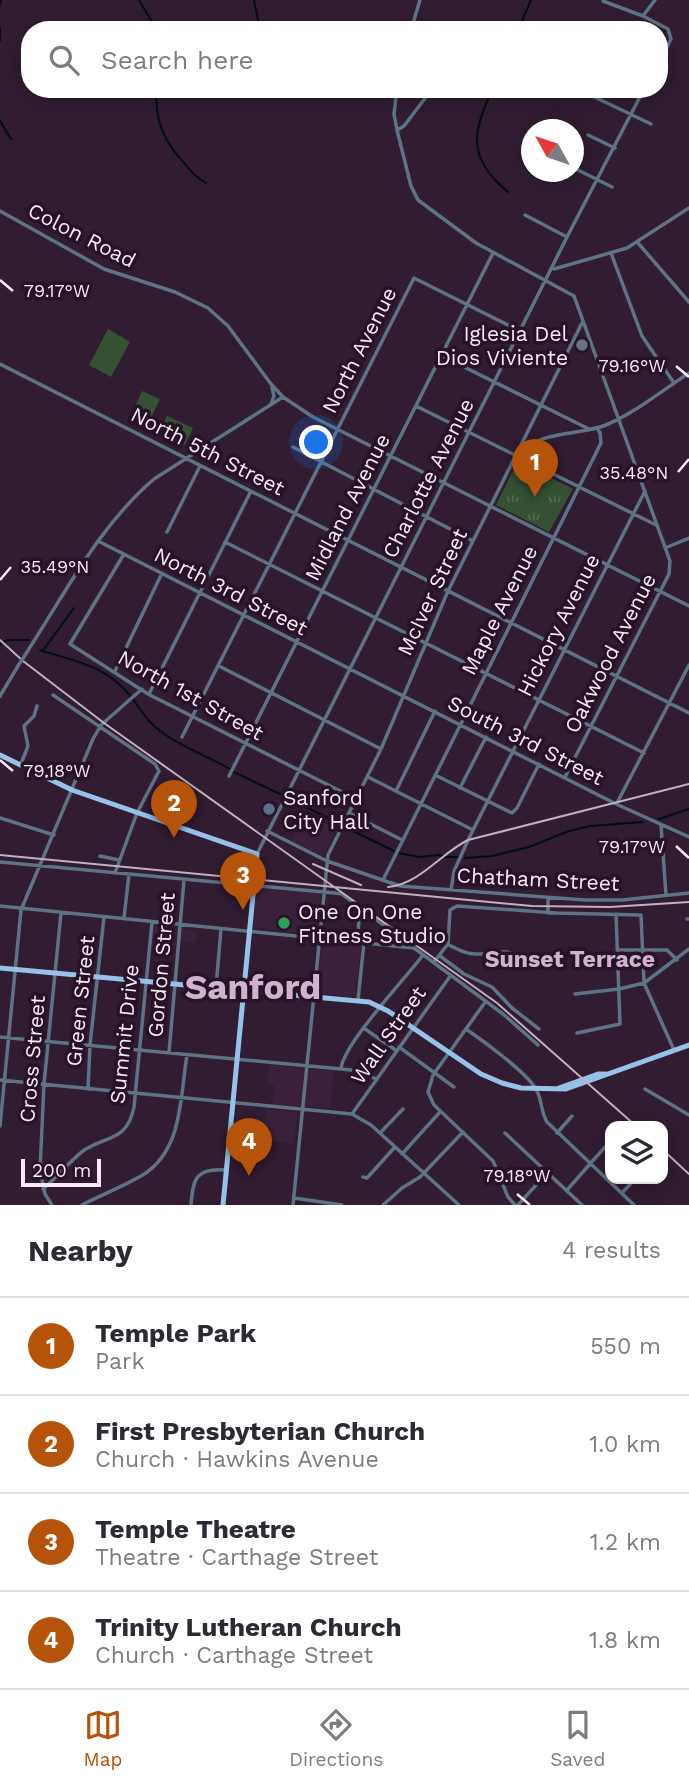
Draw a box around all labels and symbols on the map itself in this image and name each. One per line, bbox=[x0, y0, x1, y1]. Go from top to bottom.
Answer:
north arrow bbox=[521, 119, 584, 182]
street label: Colon Road bbox=[24, 197, 140, 273]
text: 79.17°W bbox=[24, 280, 90, 301]
street label: North Avenue bbox=[316, 283, 402, 417]
place label: Iglesia Del Dios Viviente bbox=[436, 321, 569, 370]
marker: Iglesia Del Dios Viviente bbox=[574, 337, 590, 353]
text: 79.16°W bbox=[598, 355, 666, 376]
street label: Charlotte Avenue bbox=[377, 394, 479, 562]
street label: North 5th Street bbox=[127, 401, 289, 501]
your location bbox=[299, 425, 333, 459]
street label: Midland Avenue bbox=[299, 429, 395, 585]
pin: 1 bbox=[512, 439, 558, 497]
text: 35.48°N bbox=[599, 462, 669, 483]
street label: McIver Street bbox=[392, 524, 472, 659]
street label: Maple Avenue bbox=[456, 541, 542, 679]
street label: North 3rd Street bbox=[150, 542, 312, 641]
street label: Hickory Avenue bbox=[511, 550, 605, 700]
text: 35.49°N bbox=[20, 556, 90, 577]
street label: Oakwood Avenue bbox=[559, 569, 661, 737]
street label: North 1st Street bbox=[114, 645, 268, 745]
street label: South 3rd Street bbox=[444, 690, 608, 790]
text: 79.18°W bbox=[23, 760, 91, 781]
pin: 2 bbox=[151, 780, 197, 838]
place label: Sanford City Hall bbox=[283, 785, 370, 834]
marker: Sanford City Hall bbox=[261, 801, 277, 817]
text: 79.17°W bbox=[599, 836, 665, 857]
pin: 3 bbox=[220, 852, 266, 910]
street label: Chatham Street bbox=[456, 862, 620, 896]
street label: Gordon Street bbox=[142, 891, 180, 1038]
place label: One On One Fitness Studio bbox=[298, 899, 446, 948]
marker: One On One Fitness Studio bbox=[276, 915, 292, 931]
street label: Green Street bbox=[61, 934, 99, 1067]
district label: Sunset Terrace bbox=[485, 946, 655, 973]
street label: Summit Drive bbox=[104, 963, 144, 1105]
district label: Sanford bbox=[185, 966, 321, 1008]
street label: Wall Street bbox=[345, 981, 431, 1089]
street label: Cross Street bbox=[14, 994, 50, 1124]
pin: 4 bbox=[226, 1118, 272, 1176]
scale bar bbox=[21, 1156, 102, 1188]
text: 79.18°W bbox=[483, 1165, 551, 1186]

